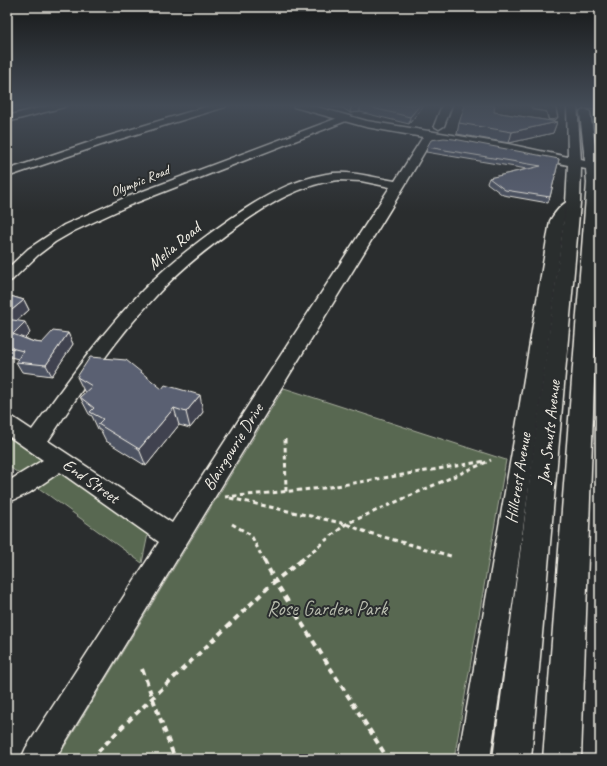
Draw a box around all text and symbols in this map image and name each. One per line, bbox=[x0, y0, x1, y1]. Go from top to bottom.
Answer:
street label: Olympic Road bbox=[108, 161, 174, 200]
street label: Melia Road bbox=[143, 216, 207, 274]
street label: Jan Smuts Avenue bbox=[533, 378, 565, 486]
street label: Blairgowrie Drive bbox=[198, 398, 269, 494]
street label: Hillcrest Avenue bbox=[500, 430, 536, 525]
street label: End Street bbox=[59, 454, 125, 509]
park label: Rose Garden Park bbox=[267, 596, 389, 621]

